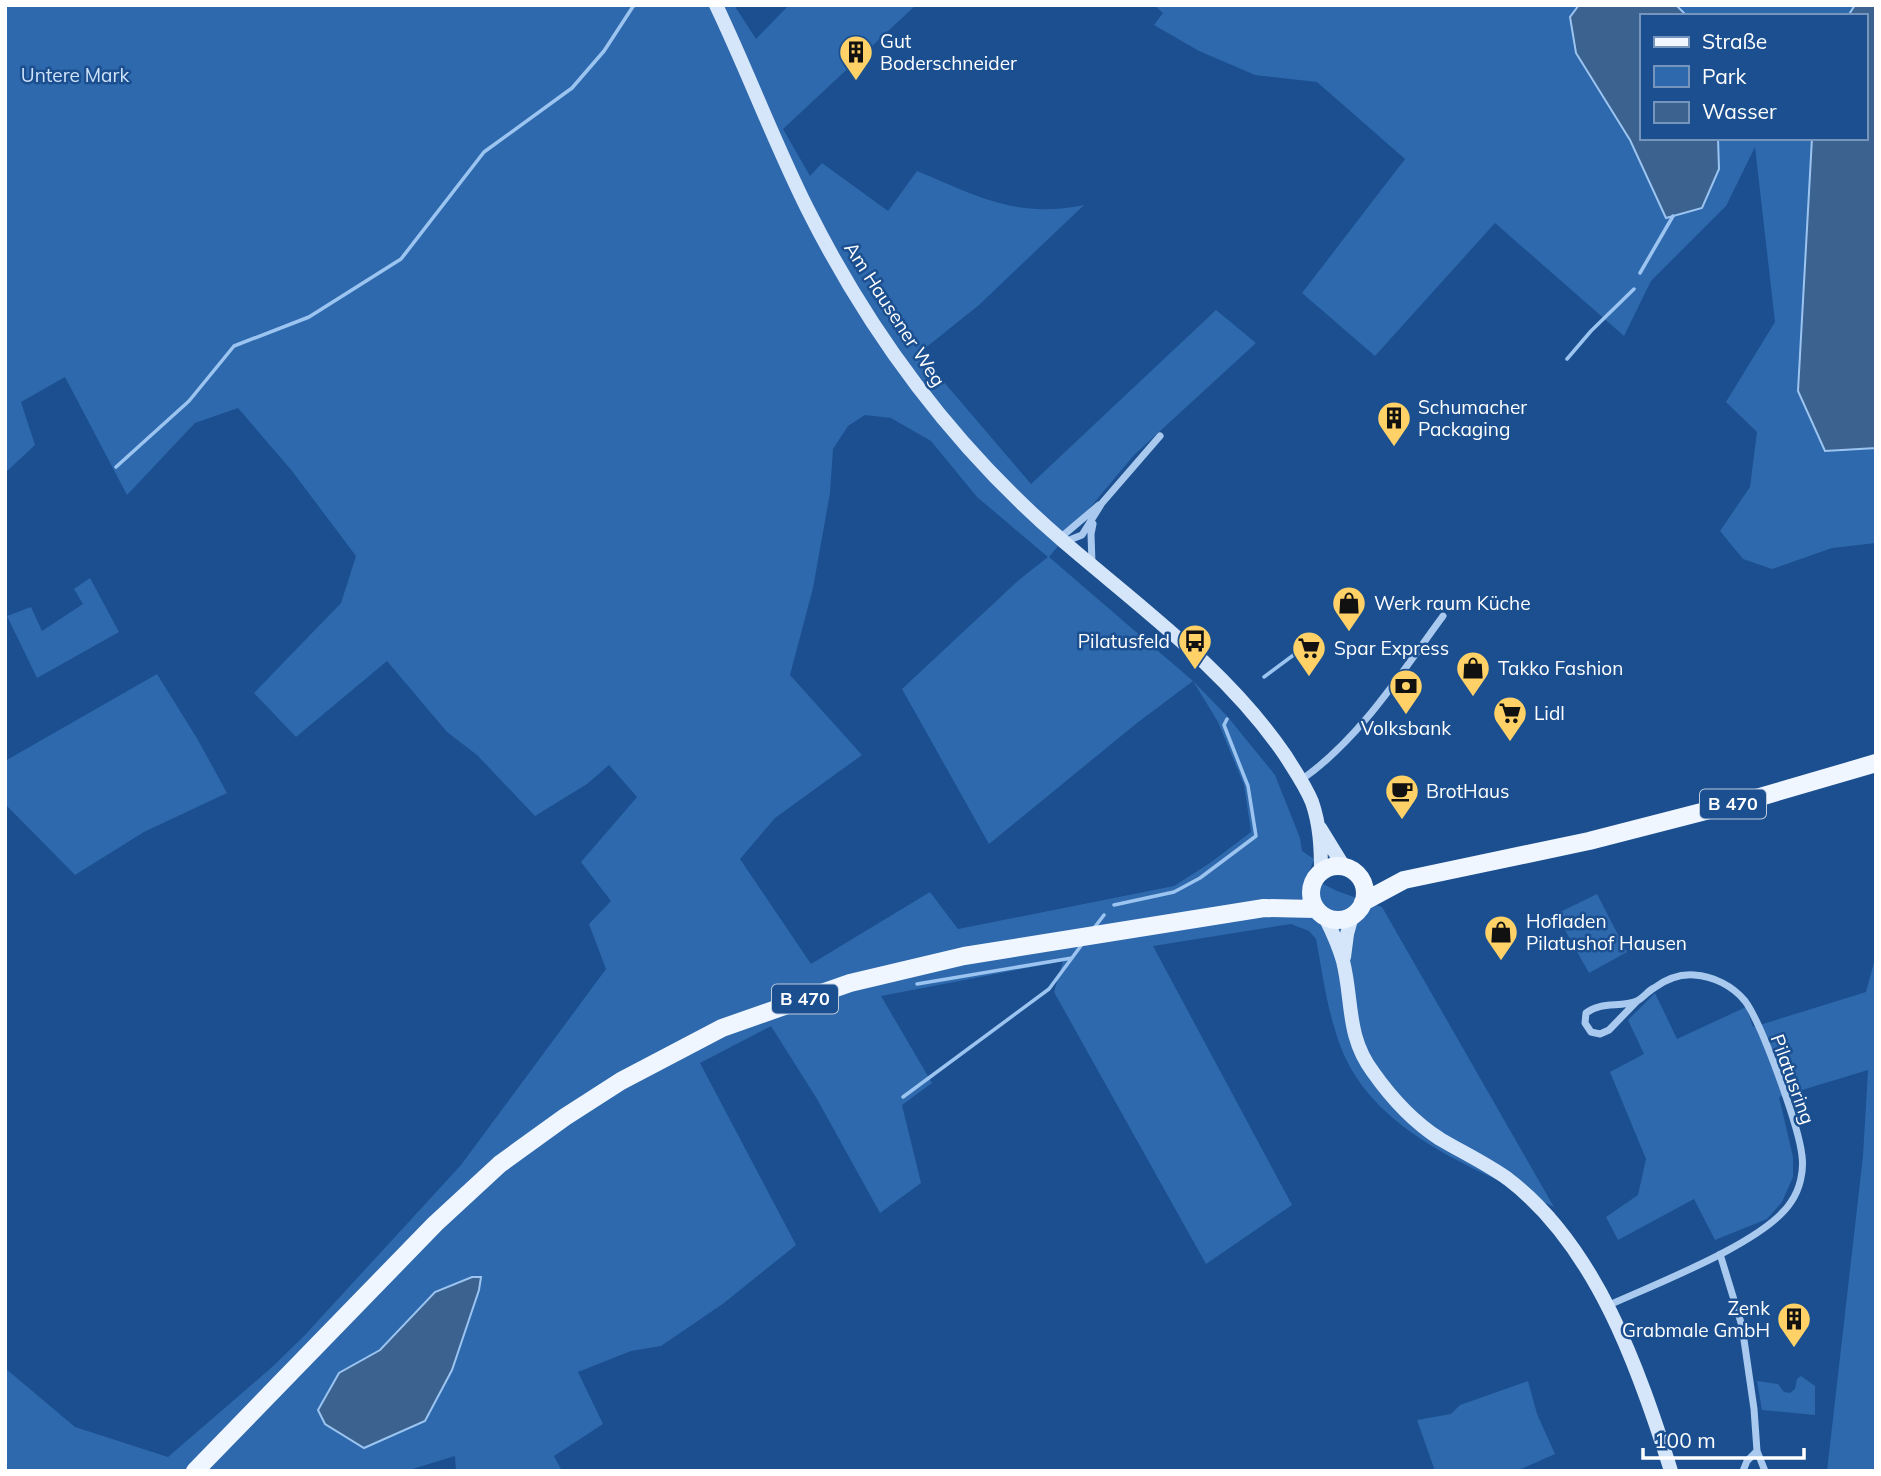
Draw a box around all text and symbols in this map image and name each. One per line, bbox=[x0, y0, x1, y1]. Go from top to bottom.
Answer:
legend bbox=[1640, 14, 1867, 140]
text: Straße bbox=[1702, 28, 1767, 54]
place label: Gut Boderschneider bbox=[880, 29, 1017, 75]
building icon: Gut Boderschneider bbox=[837, 33, 875, 82]
park label: Untere Mark bbox=[21, 63, 129, 87]
text: Park bbox=[1702, 63, 1746, 89]
text: Wasser bbox=[1702, 98, 1777, 124]
street label: Am Hausener Weg bbox=[839, 237, 951, 391]
place label: Schumacher Packaging bbox=[1418, 395, 1527, 441]
building icon: Schumacher Packaging bbox=[1375, 399, 1413, 448]
shop icon: Werk raum Küche bbox=[1330, 584, 1368, 633]
place label: Werk raum Küche bbox=[1374, 591, 1531, 615]
bus stop icon: Pilatusfeld bbox=[1176, 622, 1214, 671]
place label: Pilatusfeld bbox=[1078, 629, 1170, 653]
supermarket icon: Spar Express bbox=[1290, 629, 1328, 678]
place label: Spar Express bbox=[1334, 636, 1449, 660]
shop icon: Takko Fashion bbox=[1454, 649, 1492, 698]
place label: Takko Fashion bbox=[1498, 656, 1623, 680]
bank icon: Volksbank bbox=[1387, 667, 1425, 716]
supermarket icon: Lidl bbox=[1491, 694, 1529, 743]
place label: Lidl bbox=[1534, 701, 1565, 725]
place label: Volksbank bbox=[1361, 716, 1451, 740]
cafe icon: BrotHaus bbox=[1383, 772, 1421, 821]
place label: BrotHaus bbox=[1426, 779, 1509, 803]
road number: B 470 bbox=[1700, 790, 1766, 818]
place label: Hofladen Pilatushof Hausen bbox=[1526, 909, 1687, 955]
shop icon: Hofladen Pilatushof Hausen bbox=[1482, 913, 1520, 962]
road number: B 470 bbox=[772, 984, 838, 1014]
street label: Pilatusring bbox=[1766, 1031, 1820, 1127]
place label: Zenk Grabmale GmbH bbox=[1622, 1296, 1770, 1342]
building icon: Zenk Grabmale GmbH bbox=[1775, 1300, 1813, 1349]
scale bar bbox=[1643, 1416, 1804, 1460]
text: 100 m bbox=[1654, 1427, 1716, 1453]

